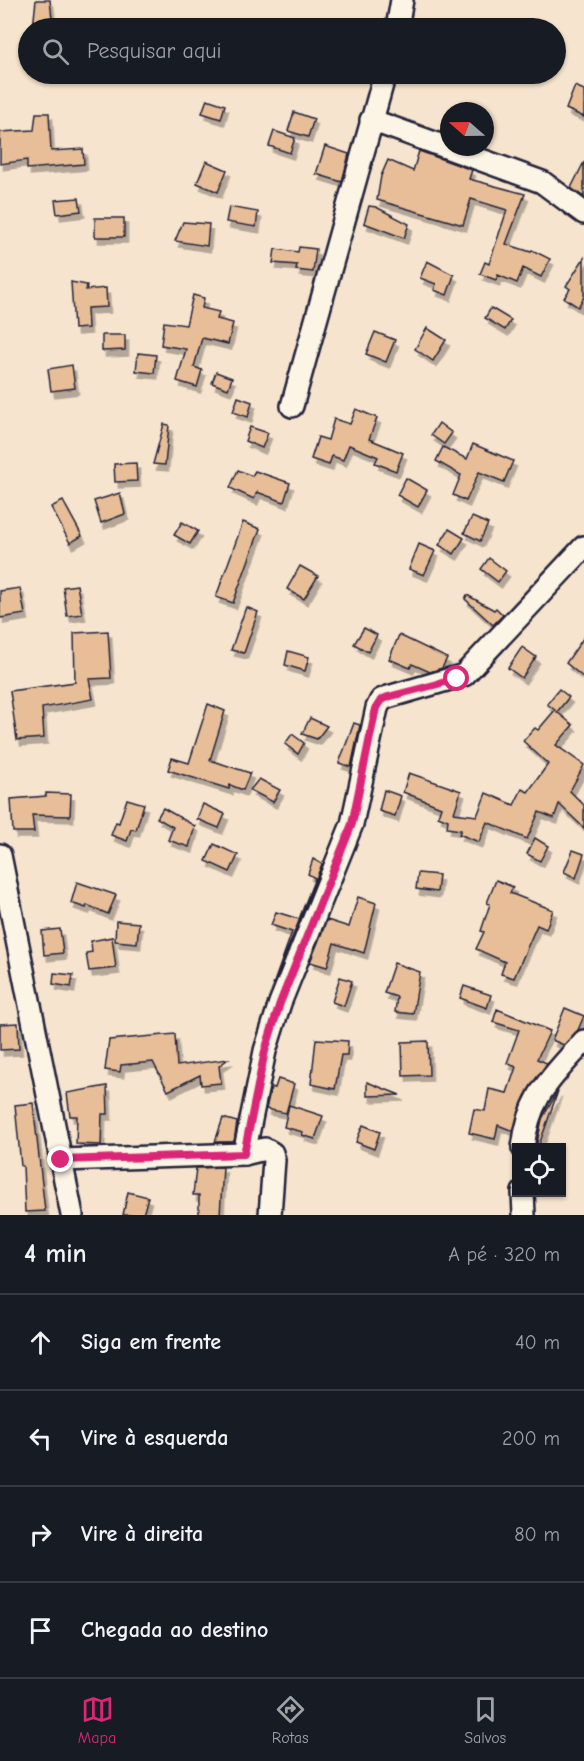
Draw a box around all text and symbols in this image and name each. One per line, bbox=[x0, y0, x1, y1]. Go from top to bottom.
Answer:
search box bbox=[18, 18, 566, 84]
icon: search bbox=[39, 35, 72, 68]
text: Pesquisar aqui bbox=[87, 38, 222, 64]
north arrow bbox=[440, 102, 494, 156]
route start bbox=[443, 665, 469, 691]
map controls bbox=[512, 1143, 566, 1197]
button: locate bbox=[512, 1143, 566, 1197]
route end bbox=[47, 1146, 73, 1172]
text: 4 min bbox=[24, 1239, 87, 1269]
text: A pé · 320 m bbox=[448, 1243, 560, 1266]
icon: ahead bbox=[24, 1326, 57, 1359]
text: Siga em frente bbox=[81, 1329, 221, 1355]
text: 40 m bbox=[515, 1331, 560, 1354]
icon: left bbox=[24, 1422, 57, 1455]
text: Vire à esquerda bbox=[81, 1425, 229, 1451]
text: 200 m bbox=[502, 1427, 560, 1450]
icon: right bbox=[24, 1518, 57, 1551]
text: Vire à direita bbox=[81, 1521, 203, 1547]
text: 80 m bbox=[514, 1523, 560, 1546]
icon: arrive bbox=[24, 1614, 57, 1647]
text: Chegada ao destino bbox=[81, 1617, 268, 1643]
tab: Mapa bbox=[78, 1693, 116, 1747]
tab: Rotas bbox=[272, 1693, 309, 1747]
tab: Salvos bbox=[464, 1693, 506, 1747]

